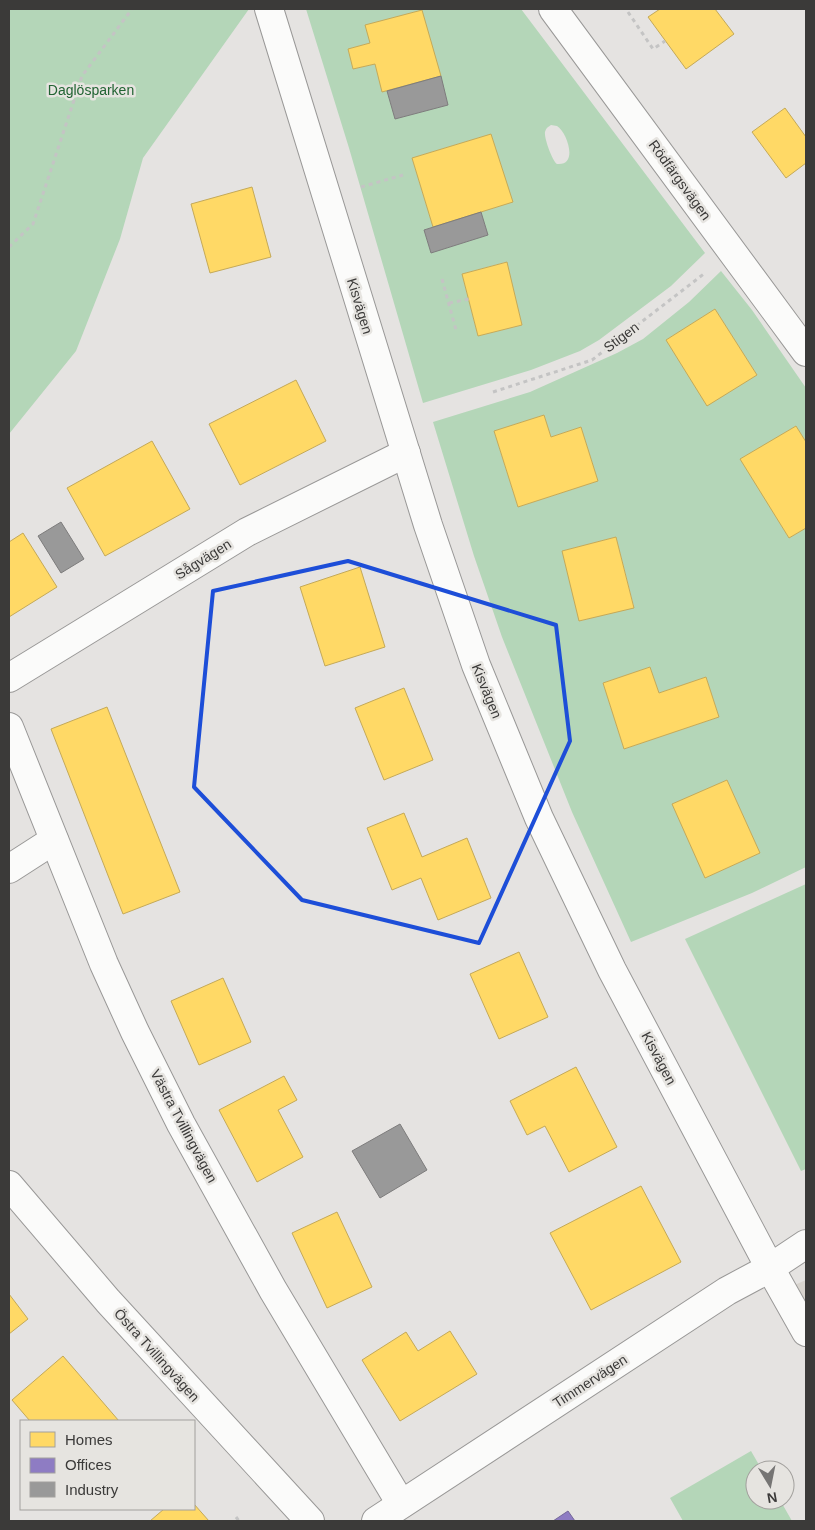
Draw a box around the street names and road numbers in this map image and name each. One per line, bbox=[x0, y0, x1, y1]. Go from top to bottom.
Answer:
street label: Rödfärgsvägen bbox=[646, 137, 714, 223]
street label: Kisvägen bbox=[344, 276, 376, 336]
street label: Stigen bbox=[600, 319, 642, 355]
street label: Sågvägen bbox=[172, 536, 234, 582]
street label: Kisvägen bbox=[469, 661, 505, 721]
street label: Kisvägen bbox=[638, 1029, 680, 1087]
street label: Västra Tvillingvägen bbox=[147, 1067, 221, 1185]
street label: Östra Tvillingvägen bbox=[111, 1305, 204, 1405]
street label: Timmervägen bbox=[550, 1351, 630, 1411]

